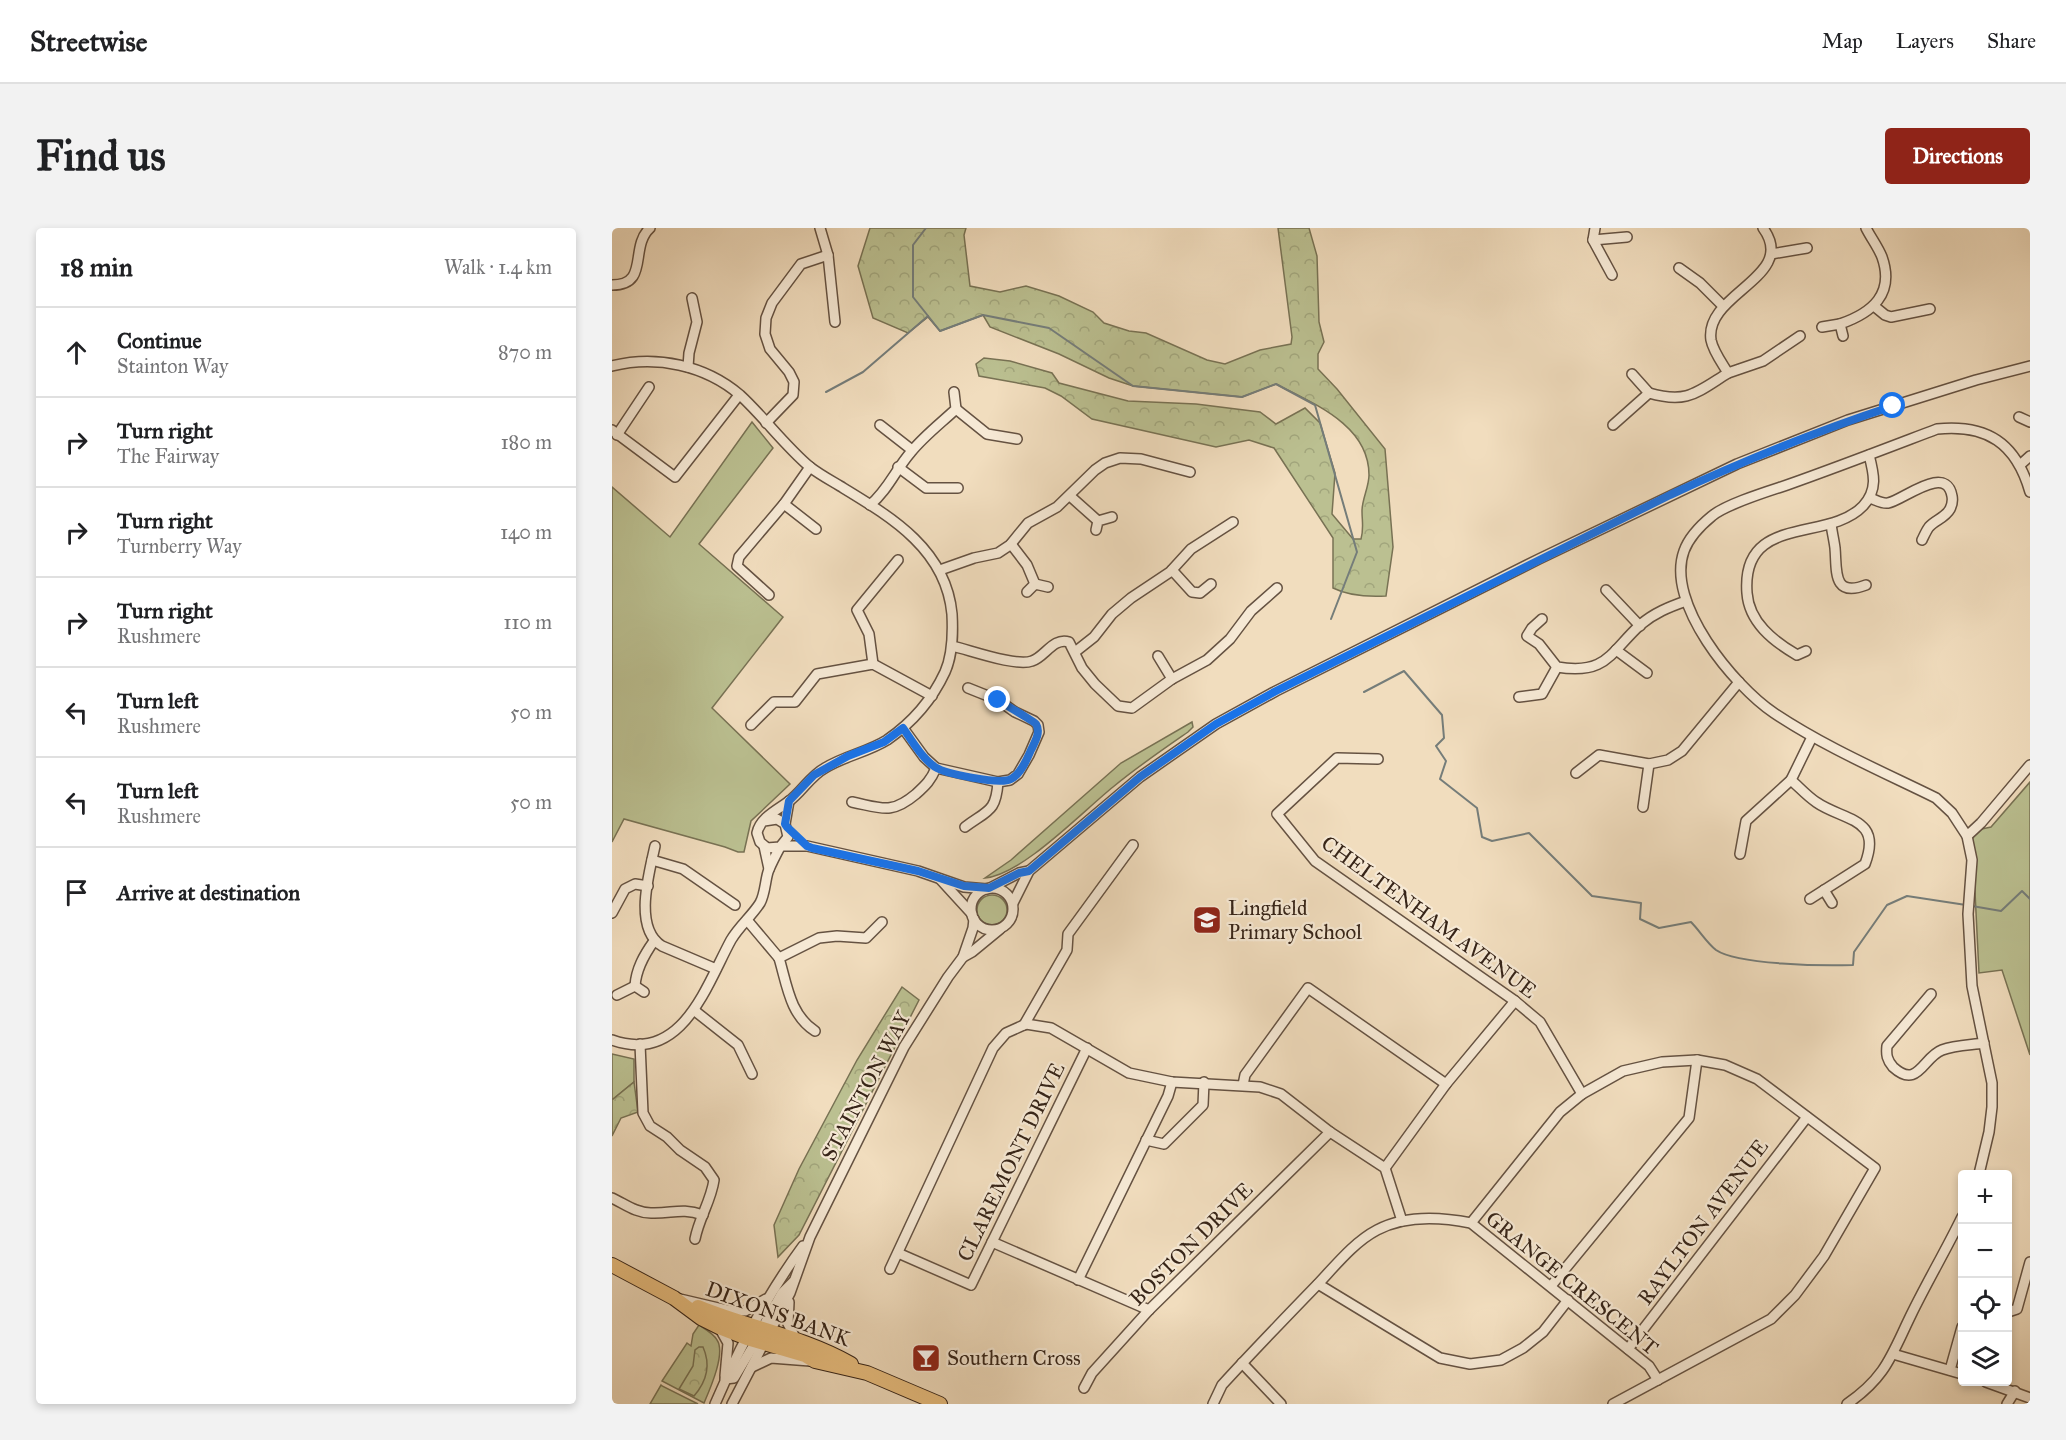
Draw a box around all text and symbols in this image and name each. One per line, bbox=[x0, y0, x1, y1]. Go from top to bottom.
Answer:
text: Streetwise bbox=[30, 24, 147, 59]
text: Map bbox=[1822, 28, 1863, 54]
text: Layers bbox=[1896, 28, 1954, 54]
text: Share bbox=[1987, 28, 2036, 54]
button: Directions bbox=[1885, 128, 2030, 184]
text: Find us bbox=[36, 130, 166, 182]
text: 18 min bbox=[60, 251, 133, 283]
text: Walk · 1.4 km bbox=[444, 255, 552, 279]
text: Continue bbox=[117, 327, 202, 354]
icon: ahead bbox=[60, 336, 93, 369]
text: 870 m bbox=[498, 340, 552, 364]
text: Stainton Way bbox=[117, 354, 228, 378]
route start bbox=[1879, 392, 1905, 418]
text: Turn right bbox=[117, 417, 213, 444]
icon: right bbox=[60, 426, 93, 459]
text: 180 m bbox=[501, 430, 552, 454]
text: The Fairway bbox=[117, 444, 219, 468]
text: Turn right bbox=[117, 507, 213, 534]
icon: right bbox=[60, 516, 93, 549]
text: 140 m bbox=[500, 520, 552, 544]
text: Turnberry Way bbox=[117, 534, 242, 558]
text: Turn right bbox=[117, 597, 213, 624]
icon: right bbox=[60, 606, 93, 639]
text: 110 m bbox=[504, 610, 552, 634]
text: Rushmere bbox=[117, 624, 201, 648]
route end bbox=[984, 686, 1010, 712]
text: Turn left bbox=[117, 687, 199, 714]
icon: left bbox=[60, 696, 93, 729]
text: 50 m bbox=[510, 700, 552, 724]
text: Rushmere bbox=[117, 714, 201, 738]
text: Turn left bbox=[117, 777, 199, 804]
icon: left bbox=[60, 786, 93, 819]
text: 50 m bbox=[510, 790, 552, 814]
text: Rushmere bbox=[117, 804, 201, 828]
street label: CHELTENHAM AVENUE bbox=[1316, 830, 1542, 1004]
icon: arrive bbox=[60, 876, 93, 909]
text: Arrive at destination bbox=[117, 879, 300, 906]
place label: Lingfield Primary School bbox=[1228, 895, 1362, 945]
school or university icon: Lingfield Primary School bbox=[1191, 904, 1223, 936]
street label: STAINTON WAY bbox=[816, 1006, 917, 1165]
street label: CLAREMONT DRIVE bbox=[952, 1058, 1070, 1266]
street label: RAYLTON AVENUE bbox=[1632, 1134, 1774, 1310]
map controls bbox=[1958, 1170, 2012, 1386]
button: + bbox=[1958, 1170, 2012, 1224]
street label: BOSTON DRIVE bbox=[1124, 1177, 1258, 1311]
street label: GRANGE CRESCENT bbox=[1480, 1205, 1664, 1361]
button: − bbox=[1958, 1224, 2012, 1278]
street label: DIXONS BANK bbox=[702, 1276, 855, 1353]
button: locate bbox=[1958, 1278, 2012, 1332]
button: layers bbox=[1958, 1332, 2012, 1386]
bar icon: Southern Cross bbox=[910, 1342, 942, 1374]
place label: Southern Cross bbox=[947, 1345, 1081, 1371]

